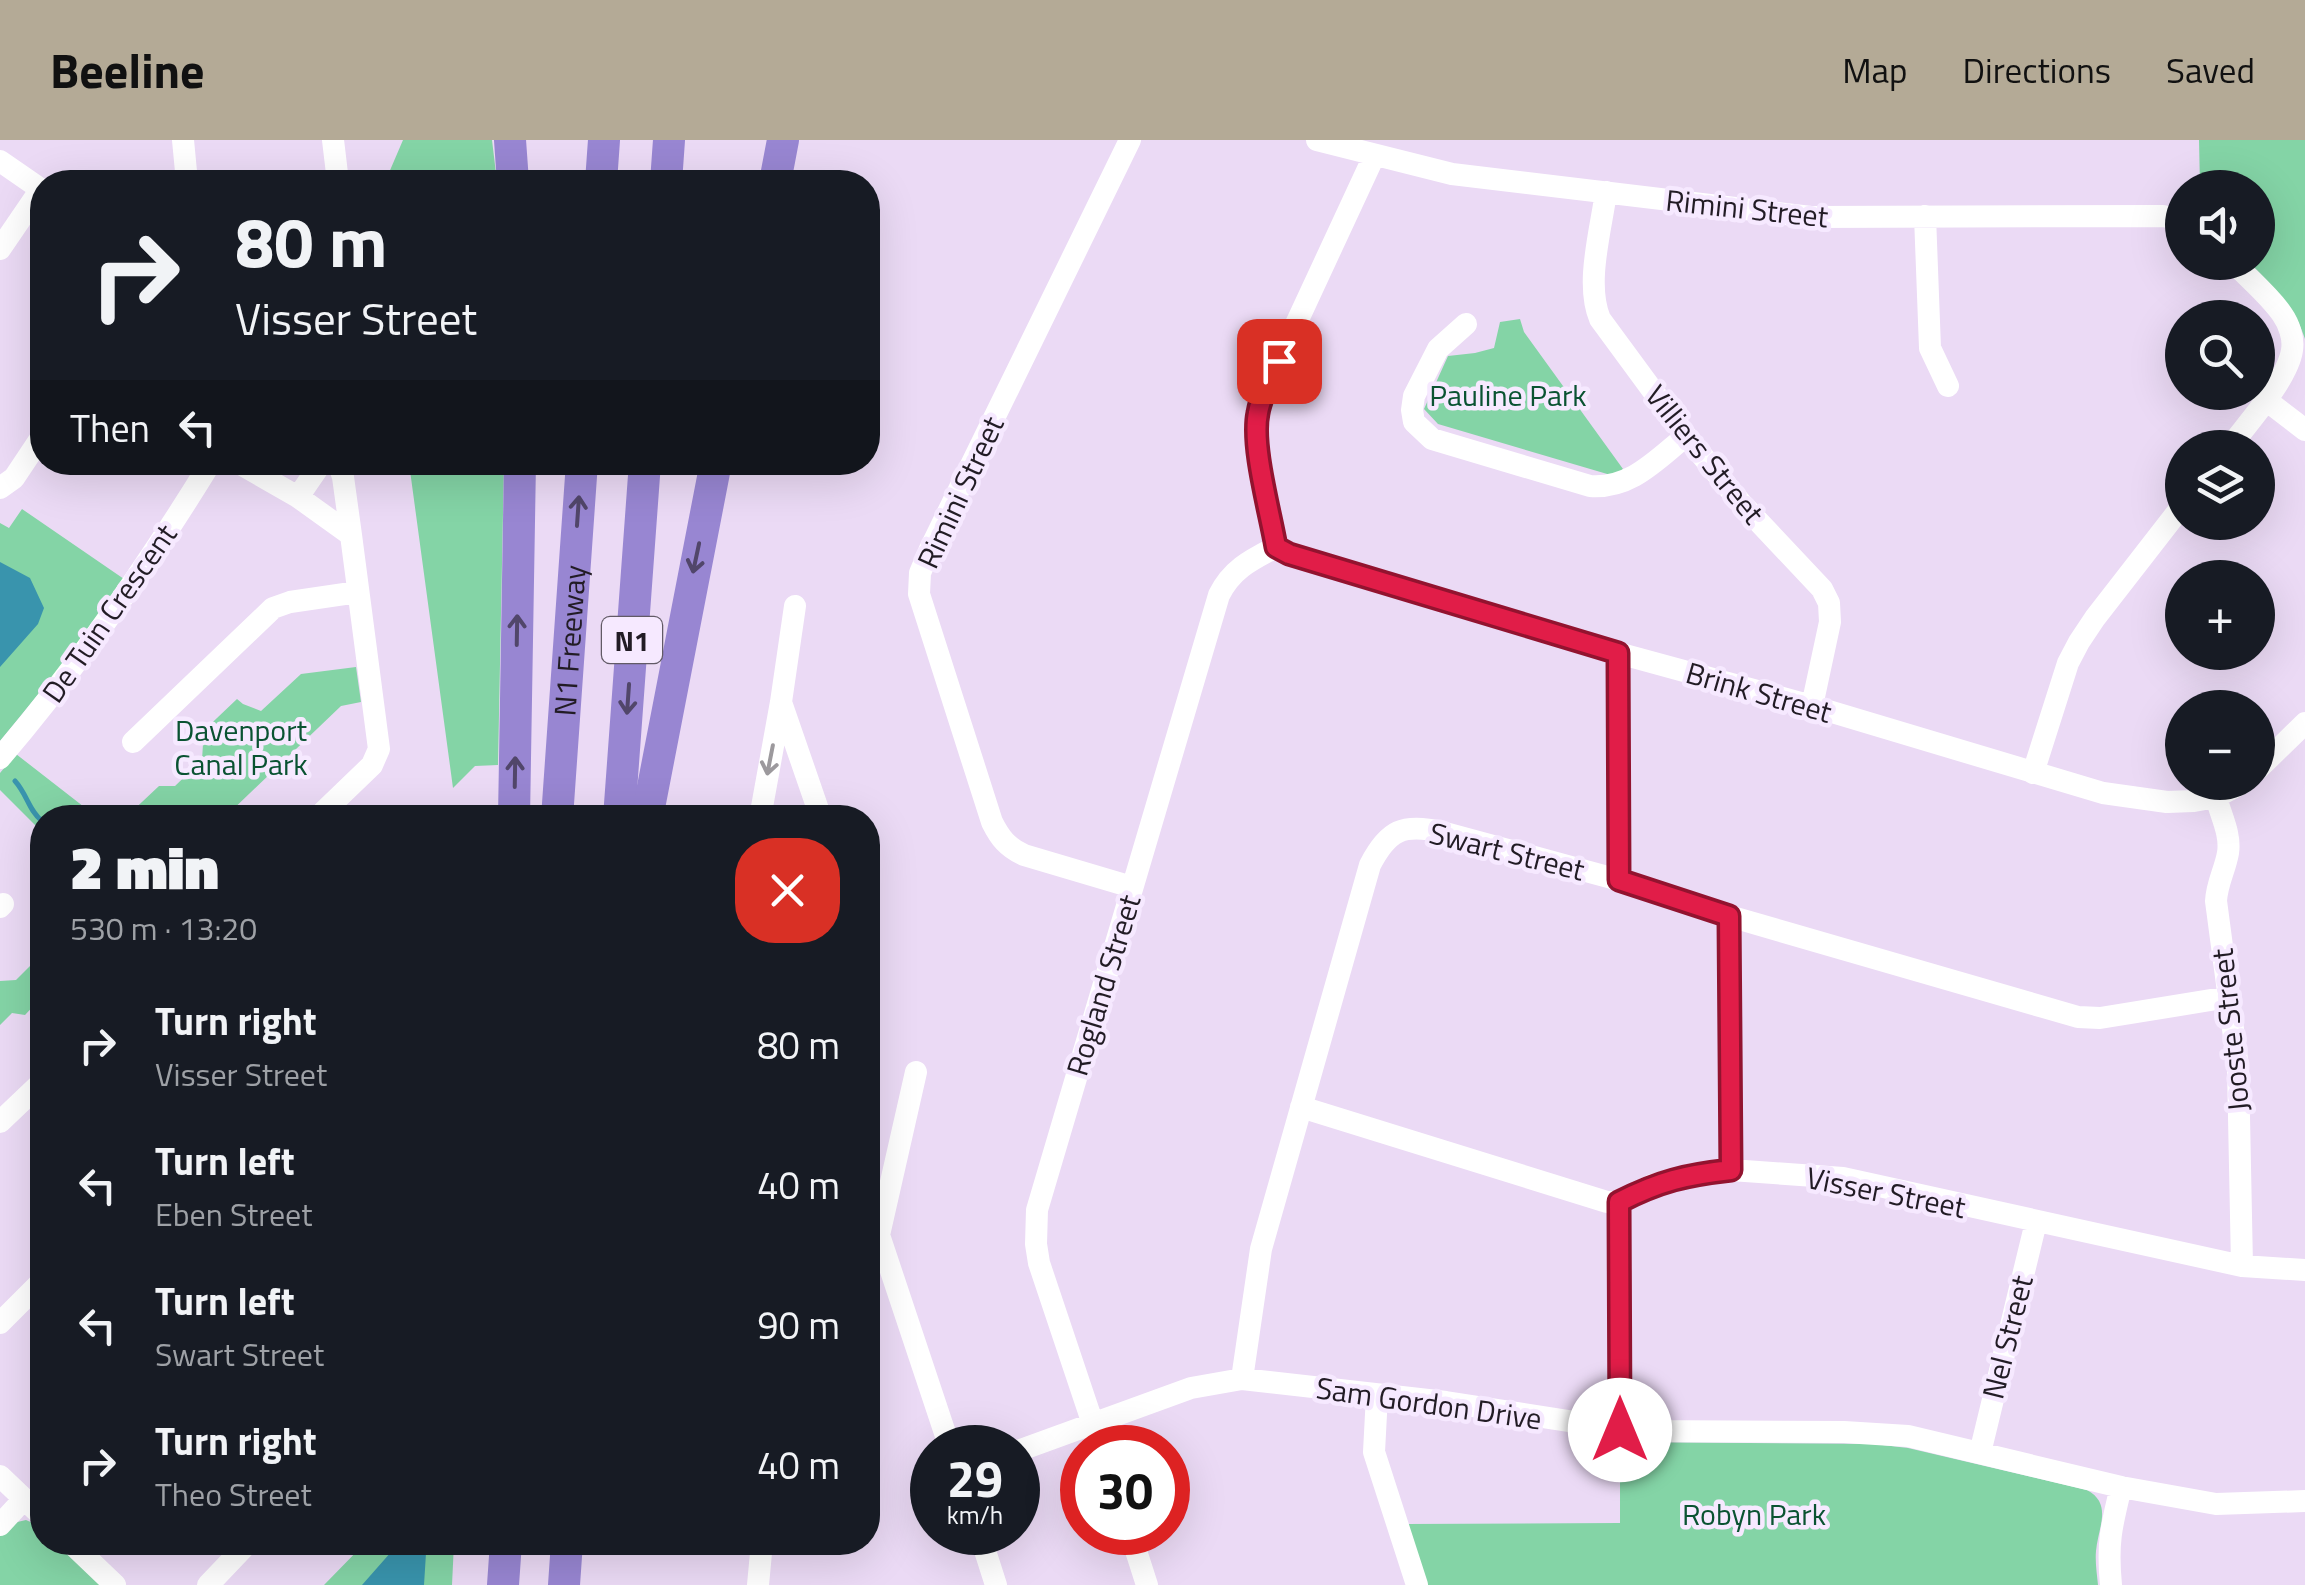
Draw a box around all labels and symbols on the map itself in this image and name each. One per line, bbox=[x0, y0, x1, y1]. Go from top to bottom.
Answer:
street label: Rimini Street bbox=[1663, 177, 1831, 239]
pin bbox=[1237, 319, 1322, 404]
park label: Pauline Park bbox=[1429, 372, 1587, 418]
street label: Villiers Street bbox=[1634, 374, 1776, 534]
street label: Rimini Street bbox=[905, 408, 1016, 576]
one-way arrow bbox=[569, 495, 588, 527]
street label: De Tuin Crescent bbox=[30, 514, 188, 712]
one-way arrow bbox=[686, 541, 705, 573]
street label: N1 Freeway bbox=[541, 563, 598, 717]
one-way arrow bbox=[508, 614, 527, 646]
road number: N1 bbox=[602, 617, 662, 663]
street label: Brink Street bbox=[1681, 649, 1838, 735]
one-way arrow bbox=[618, 683, 637, 715]
park label: Davenport Canal Park bbox=[174, 707, 308, 787]
one-way arrow bbox=[760, 743, 779, 775]
one-way arrow bbox=[505, 757, 524, 789]
street label: Swart Street bbox=[1424, 809, 1590, 893]
street label: Rogland Street bbox=[1054, 888, 1153, 1081]
street label: Jooste Street bbox=[2199, 946, 2261, 1114]
street label: Visser Street bbox=[1802, 1154, 1970, 1230]
street label: Nel Street bbox=[1969, 1270, 2045, 1404]
street label: Sam Gordon Drive bbox=[1313, 1364, 1545, 1442]
position arrow bbox=[1568, 1378, 1672, 1482]
speed limit sign: 30 bbox=[1060, 1425, 1190, 1555]
park label: Robyn Park bbox=[1682, 1491, 1826, 1537]

